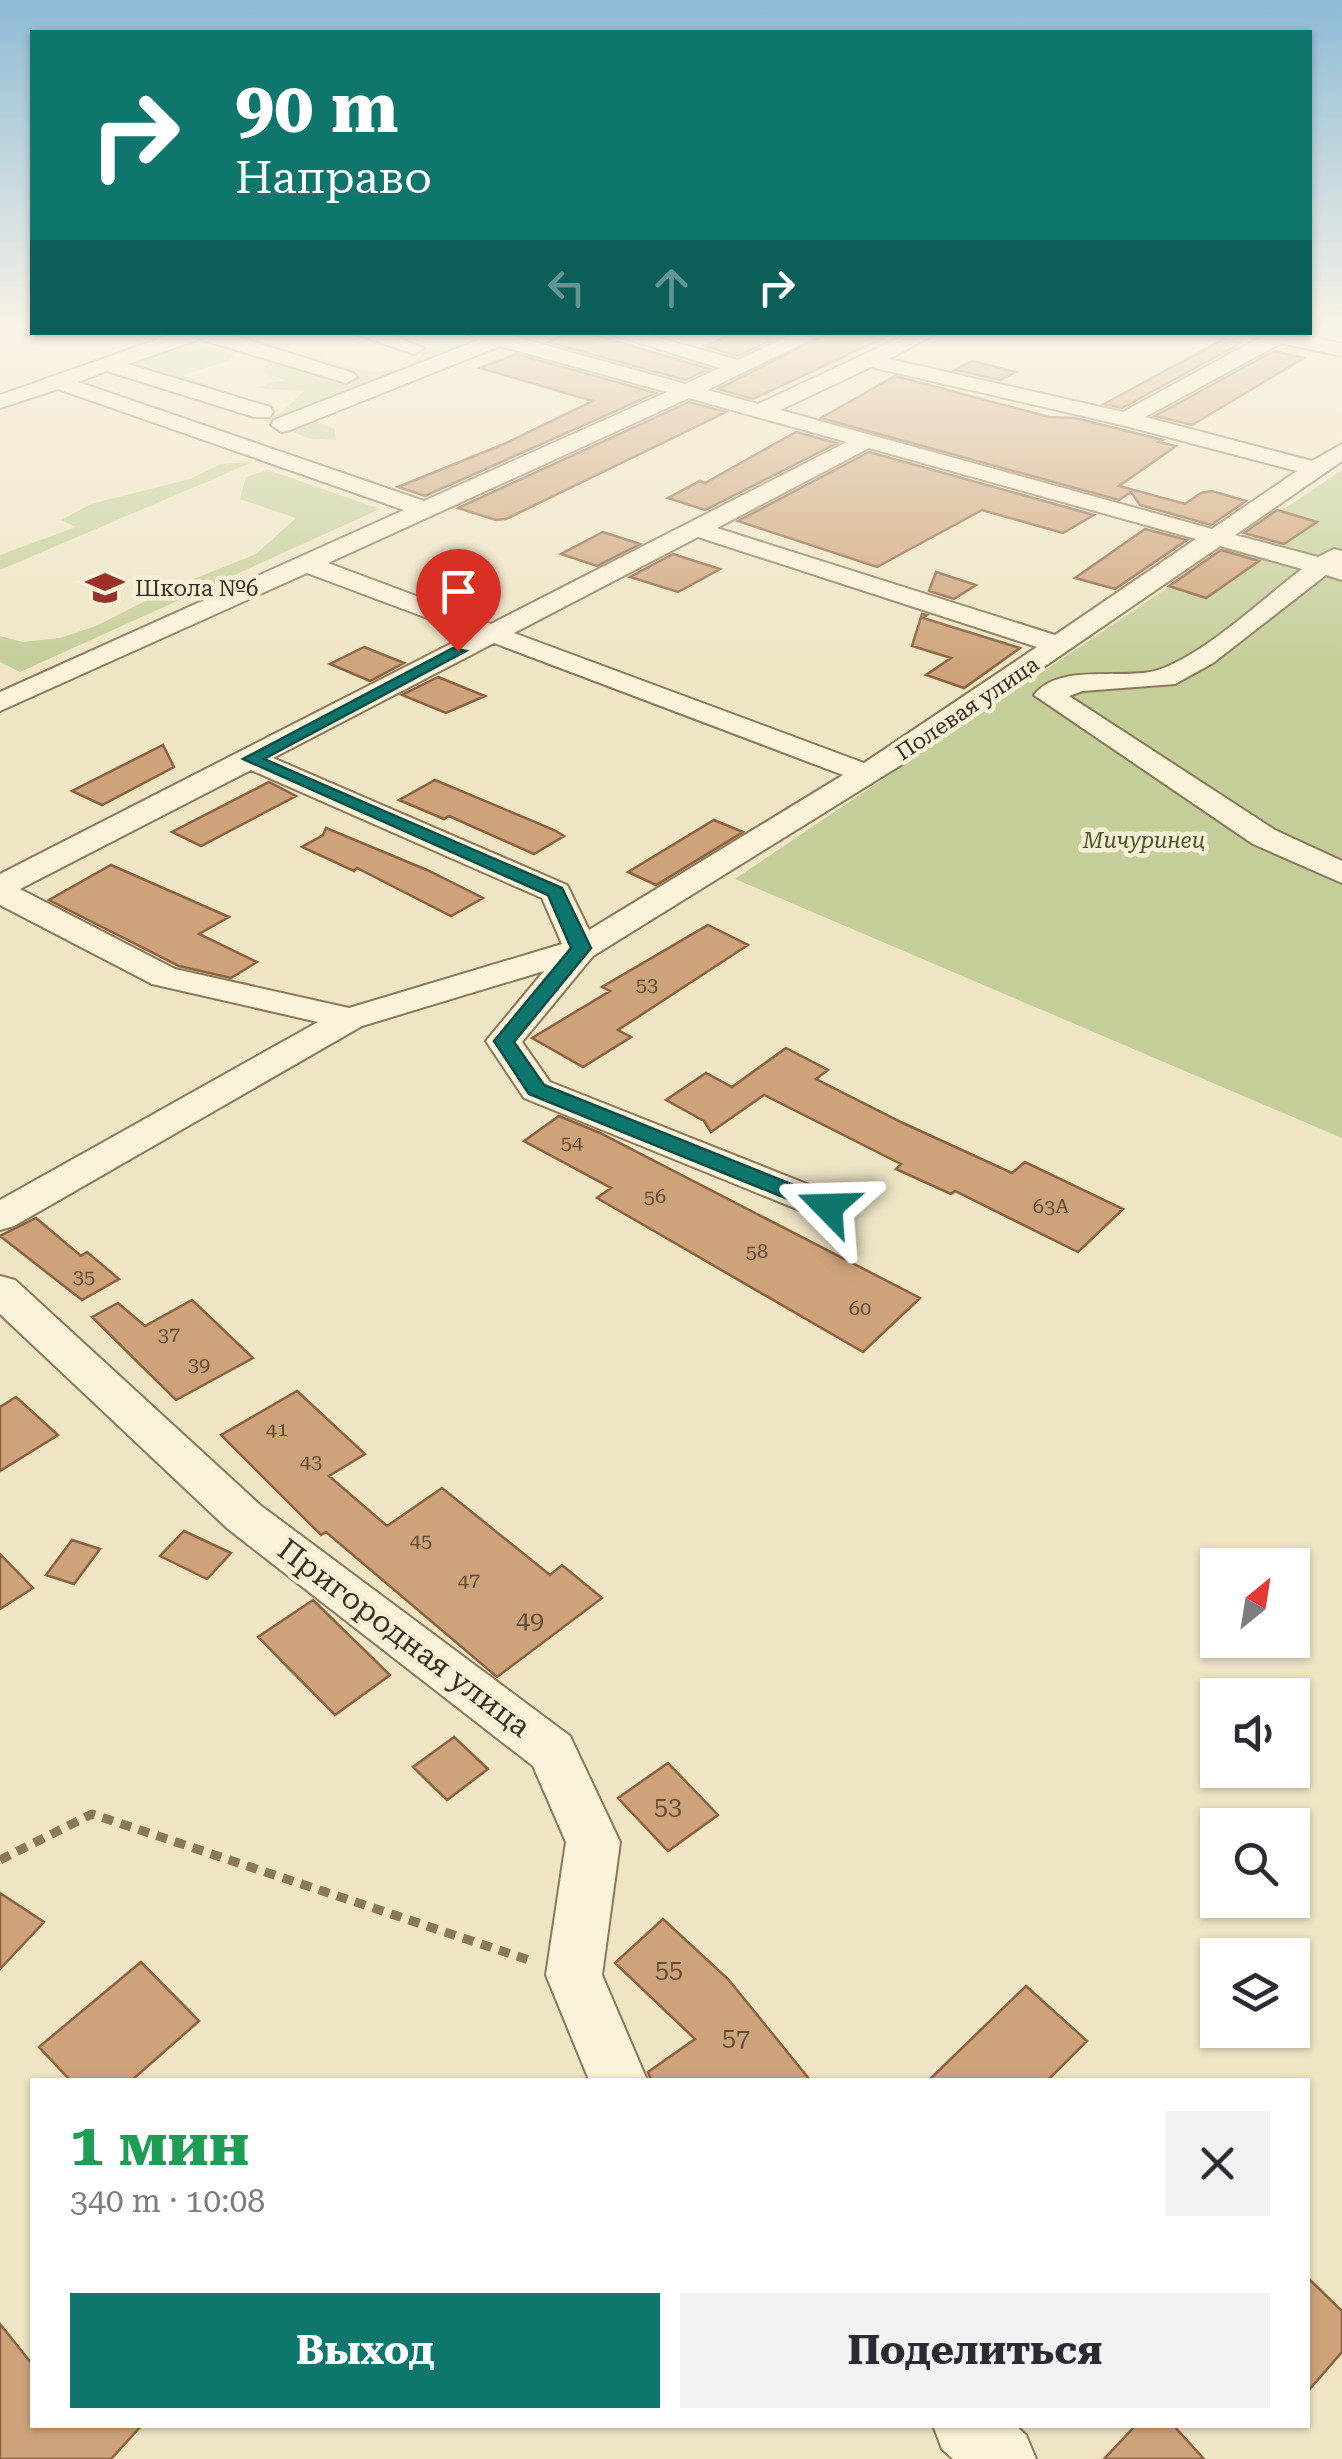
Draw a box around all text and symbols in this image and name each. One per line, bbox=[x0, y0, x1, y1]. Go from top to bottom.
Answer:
text: 90 m bbox=[235, 67, 399, 149]
icon: right bbox=[70, 70, 200, 200]
text: Направо bbox=[235, 151, 432, 204]
icon: left bbox=[539, 260, 594, 315]
icon: ahead bbox=[644, 260, 699, 315]
icon: right bbox=[749, 260, 804, 315]
pin bbox=[416, 549, 501, 652]
icon: arrive bbox=[431, 564, 486, 619]
school or university icon: Школа №6 bbox=[84, 567, 126, 609]
place label: Школа №6 bbox=[135, 576, 258, 601]
street label: Полевая улица bbox=[891, 651, 1044, 765]
park label: Мичуринец bbox=[1082, 828, 1205, 853]
house number: 53 bbox=[636, 972, 658, 996]
house number: 54 bbox=[561, 1130, 584, 1154]
position arrow bbox=[776, 1155, 880, 1259]
house number: 56 bbox=[644, 1184, 666, 1208]
house number: 63А bbox=[1033, 1194, 1069, 1218]
house number: 58 bbox=[746, 1239, 768, 1263]
house number: 35 bbox=[73, 1264, 95, 1288]
house number: 60 bbox=[849, 1296, 871, 1320]
house number: 37 bbox=[158, 1322, 180, 1346]
house number: 39 bbox=[188, 1352, 210, 1376]
house number: 41 bbox=[266, 1417, 288, 1441]
house number: 43 bbox=[300, 1449, 322, 1473]
house number: 45 bbox=[410, 1528, 432, 1552]
street label: Пригородная улица bbox=[271, 1531, 537, 1744]
north arrow bbox=[1200, 1548, 1310, 1658]
map controls bbox=[1200, 1548, 1310, 2048]
house number: 47 bbox=[458, 1568, 480, 1592]
house number: 49 bbox=[516, 1606, 544, 1635]
button: sound bbox=[1200, 1678, 1310, 1788]
house number: 53 bbox=[654, 1792, 682, 1821]
button: search bbox=[1200, 1808, 1310, 1918]
button: layers bbox=[1200, 1938, 1310, 2048]
house number: 55 bbox=[655, 1955, 683, 1984]
house number: 57 bbox=[722, 2023, 750, 2052]
text: 1 мин bbox=[70, 2109, 249, 2180]
button: close bbox=[1165, 2111, 1270, 2216]
text: 340 m · 10:08 bbox=[70, 2182, 265, 2220]
button: Выход bbox=[70, 2293, 660, 2408]
button: Поделиться bbox=[680, 2293, 1270, 2408]

